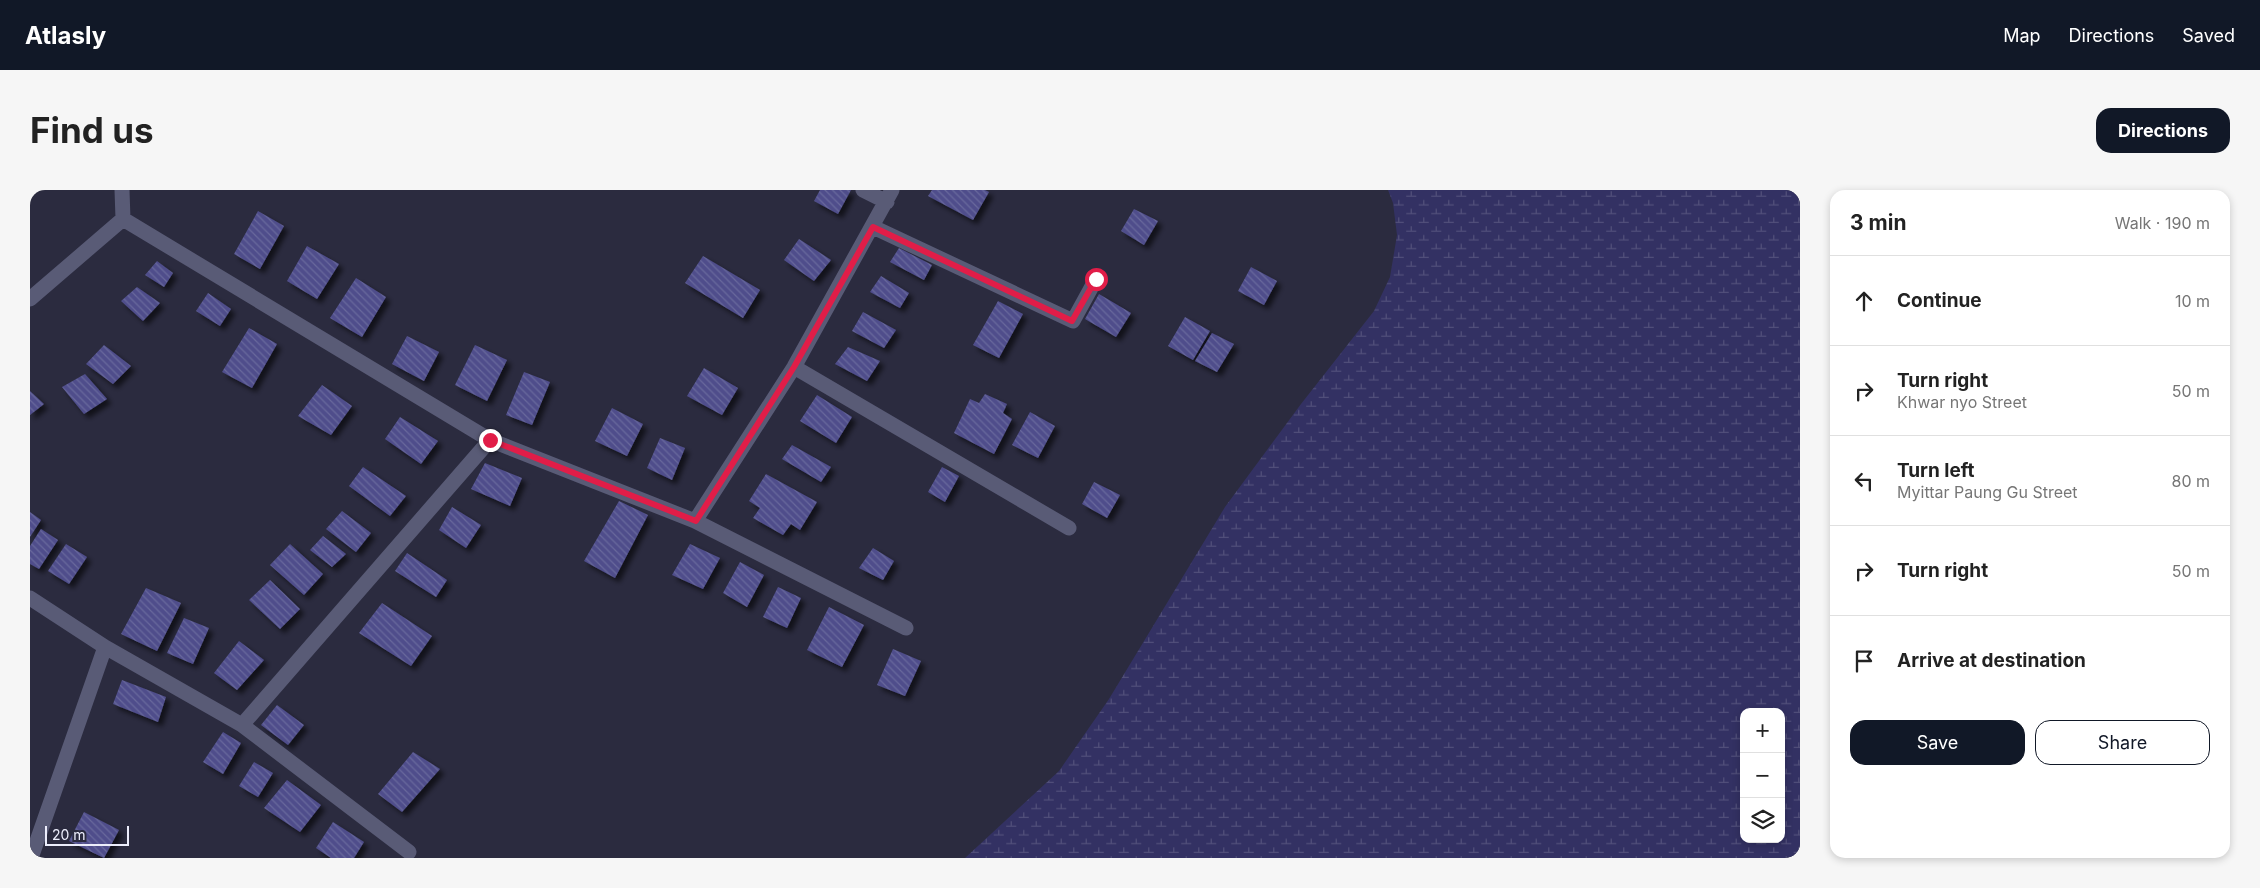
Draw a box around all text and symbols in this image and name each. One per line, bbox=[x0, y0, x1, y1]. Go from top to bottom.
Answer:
text: Atlasly bbox=[25, 21, 106, 50]
text: Map bbox=[2003, 25, 2041, 46]
text: Directions bbox=[2069, 25, 2154, 46]
text: Saved bbox=[2182, 25, 2235, 46]
button: Directions bbox=[2096, 108, 2230, 153]
text: Find us bbox=[30, 109, 154, 151]
text: 3 min bbox=[1850, 210, 1906, 235]
text: Walk · 190 m bbox=[2115, 213, 2210, 233]
route start bbox=[1085, 268, 1108, 291]
icon: ahead bbox=[1850, 287, 1878, 315]
text: Continue bbox=[1897, 289, 1982, 312]
text: 10 m bbox=[2175, 291, 2210, 311]
text: Turn right bbox=[1897, 369, 1988, 392]
icon: right bbox=[1850, 377, 1878, 405]
text: 50 m bbox=[2172, 381, 2210, 401]
text: Khwar nyo Street bbox=[1897, 392, 2027, 412]
route end bbox=[479, 429, 502, 452]
text: Turn left bbox=[1897, 459, 1975, 482]
icon: left bbox=[1850, 467, 1878, 495]
text: 80 m bbox=[2171, 471, 2210, 491]
text: Myittar Paung Gu Street bbox=[1897, 482, 2078, 502]
icon: right bbox=[1850, 557, 1878, 585]
text: Turn right bbox=[1897, 559, 1988, 582]
text: 50 m bbox=[2172, 561, 2210, 581]
icon: arrive bbox=[1850, 647, 1878, 675]
text: Arrive at destination bbox=[1897, 649, 2086, 672]
map controls bbox=[1740, 708, 1785, 843]
button: + bbox=[1740, 708, 1785, 753]
button: Save bbox=[1850, 720, 2025, 765]
button: Share bbox=[2035, 720, 2210, 765]
button: − bbox=[1740, 753, 1785, 798]
button: layers bbox=[1740, 798, 1785, 843]
scale bar bbox=[45, 823, 129, 846]
text: 20 m bbox=[52, 826, 86, 843]

